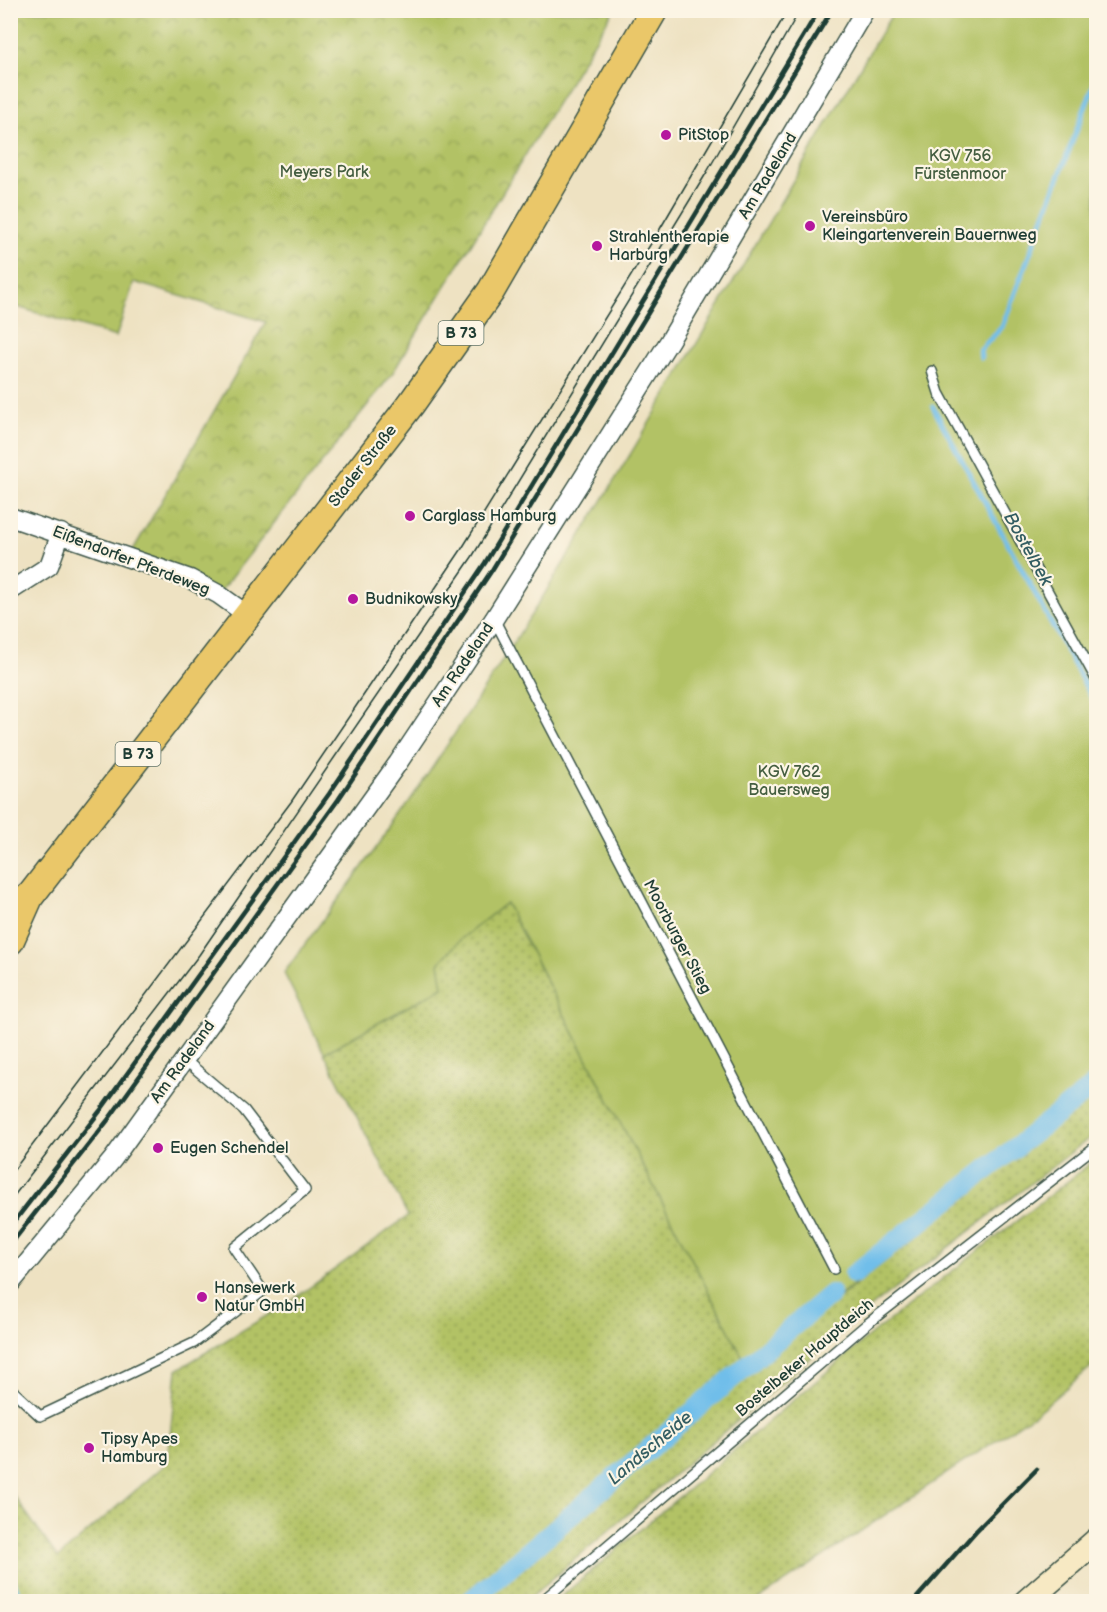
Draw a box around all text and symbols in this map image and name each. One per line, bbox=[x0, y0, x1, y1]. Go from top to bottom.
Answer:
place label: PitStop bbox=[678, 126, 729, 145]
marker: PitStop bbox=[659, 128, 673, 142]
street label: Am Radeland bbox=[735, 129, 801, 223]
park label: KGV 756 Fürstenmoor bbox=[914, 147, 1006, 184]
park label: Meyers Park bbox=[280, 163, 369, 182]
place label: Vereinsbüro Kleingartenverein Bauernweg bbox=[822, 208, 1037, 245]
marker: Vereinsbüro Kleingartenverein Bauernweg bbox=[803, 219, 817, 233]
place label: Strahlentherapie Harburg bbox=[609, 228, 730, 265]
marker: Strahlentherapie Harburg bbox=[590, 239, 604, 253]
road number: B 73 bbox=[438, 321, 484, 345]
street label: Stader Straße bbox=[325, 421, 401, 511]
place label: Carglass Hamburg bbox=[422, 507, 556, 526]
marker: Carglass Hamburg bbox=[403, 509, 417, 523]
water label: Bostelbek bbox=[999, 509, 1057, 591]
street label: Eißendorfer Pferdeweg bbox=[50, 522, 212, 600]
place label: Budnikowsky bbox=[365, 590, 458, 609]
marker: Budnikowsky bbox=[346, 592, 360, 606]
street label: Am Radeland bbox=[428, 619, 498, 711]
road number: B 73 bbox=[116, 742, 160, 766]
park label: KGV 762 Bauersweg bbox=[748, 763, 830, 800]
street label: Moorburger Stieg bbox=[639, 877, 715, 997]
street label: Am Radeland bbox=[147, 1017, 219, 1107]
place label: Eugen Schendel bbox=[170, 1139, 289, 1158]
marker: Eugen Schendel bbox=[151, 1141, 165, 1155]
place label: Hansewerk Natur GmbH bbox=[214, 1279, 305, 1316]
marker: Hansewerk Natur GmbH bbox=[195, 1290, 209, 1304]
street label: Bostelbeker Hauptdeich bbox=[732, 1295, 878, 1421]
water label: Landscheide bbox=[604, 1407, 696, 1489]
place label: Tipsy Apes Hamburg bbox=[101, 1430, 178, 1467]
marker: Tipsy Apes Hamburg bbox=[82, 1441, 96, 1455]

